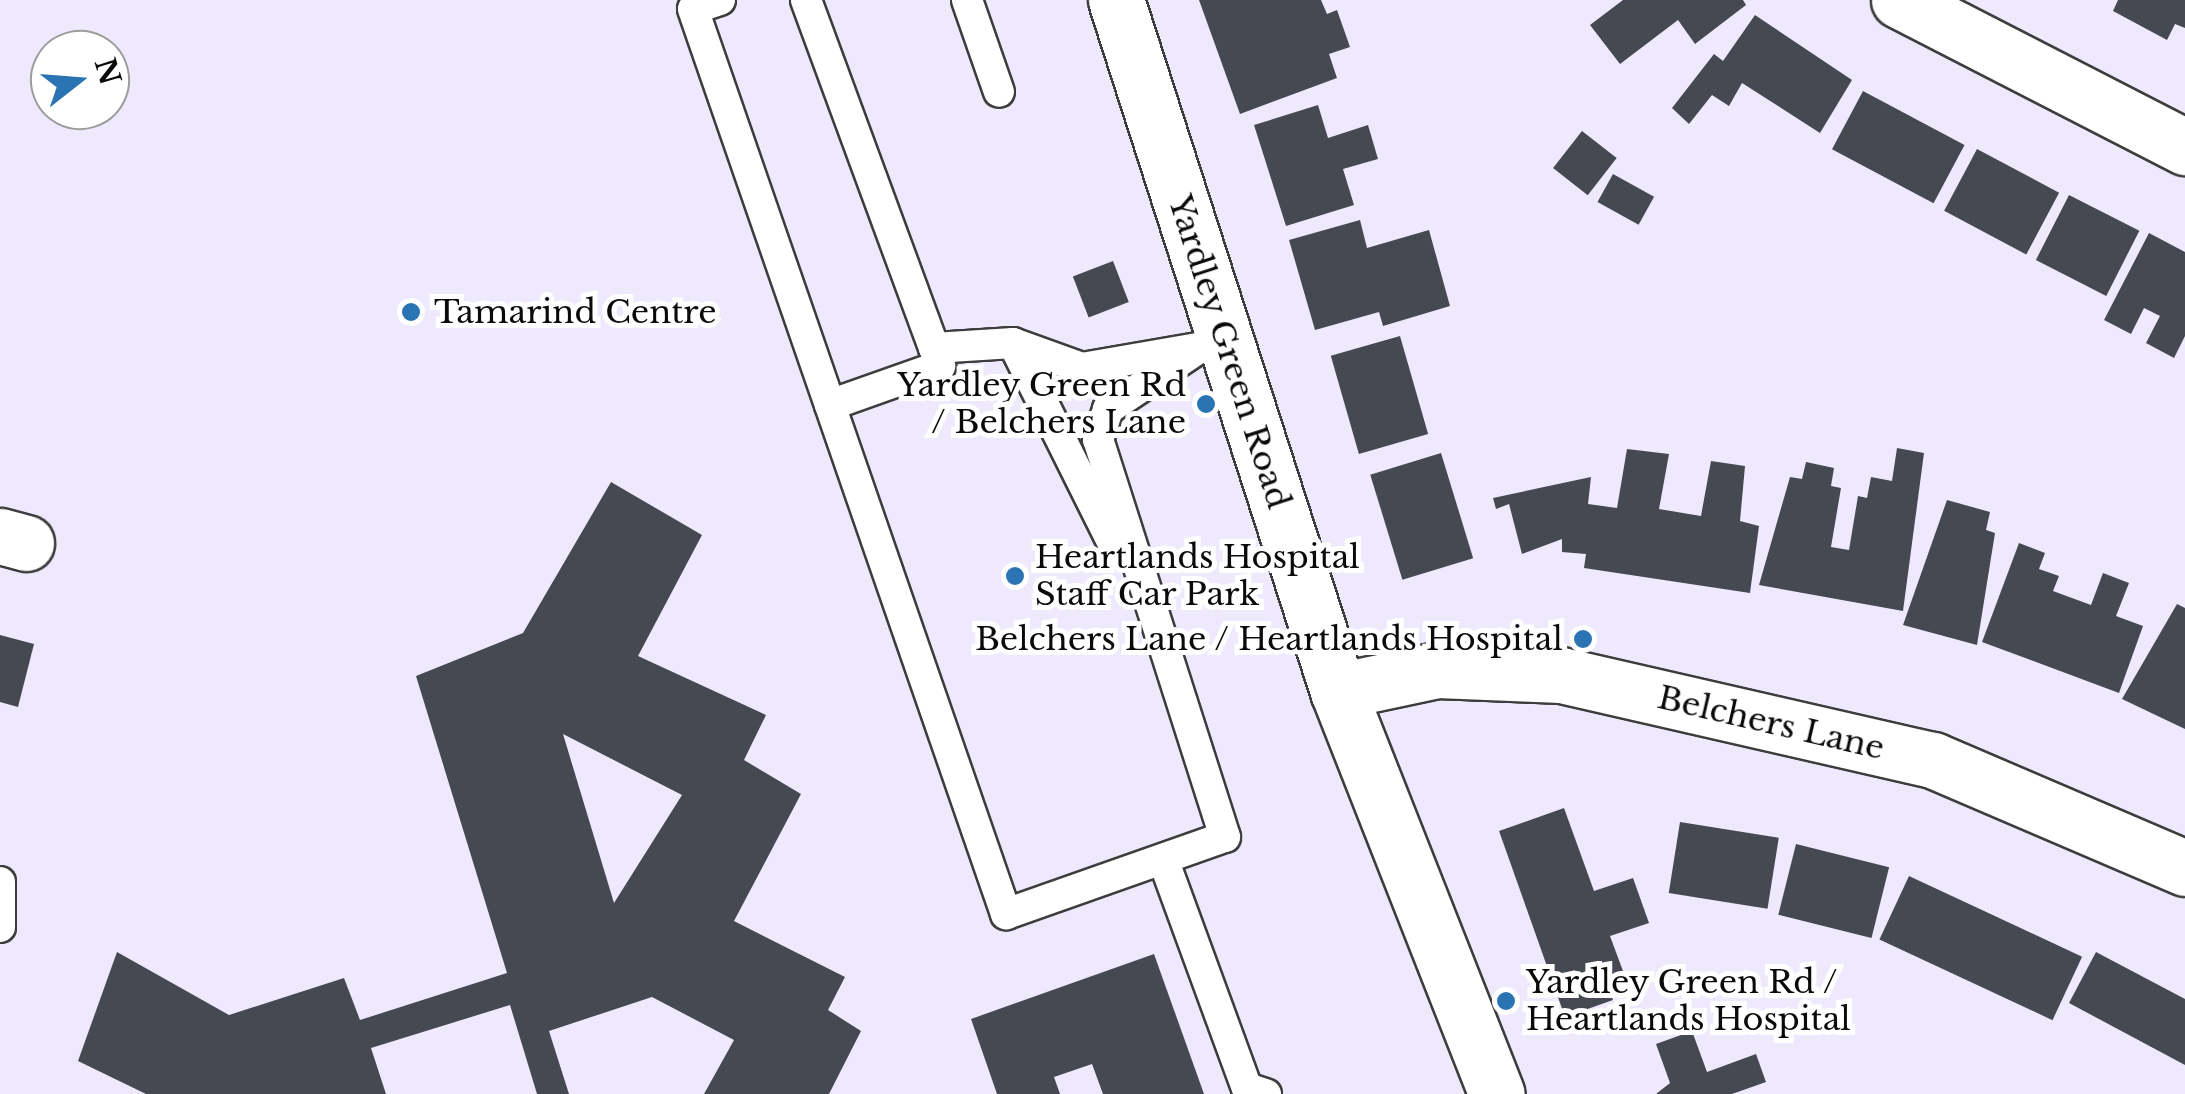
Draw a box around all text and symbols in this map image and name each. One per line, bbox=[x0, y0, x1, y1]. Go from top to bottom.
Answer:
north arrow bbox=[30, 30, 130, 130]
text: N bbox=[87, 54, 128, 89]
street label: Yardley Green Road bbox=[1160, 190, 1298, 514]
place label: Tamarind Centre bbox=[434, 293, 717, 331]
marker: Tamarind Centre bbox=[398, 299, 424, 325]
place label: Yardley Green Rd / Belchers Lane bbox=[896, 367, 1186, 442]
marker: Yardley Green Rd / Belchers Lane bbox=[1195, 393, 1217, 415]
place label: Heartlands Hospital Staff Car Park bbox=[1035, 539, 1360, 614]
marker: Heartlands Hospital Staff Car Park bbox=[1004, 565, 1026, 587]
place label: Belchers Lane / Heartlands Hospital bbox=[974, 620, 1563, 658]
marker: Belchers Lane / Heartlands Hospital bbox=[1572, 628, 1594, 650]
street label: Belchers Lane bbox=[1654, 678, 1888, 768]
place label: Yardley Green Rd / Heartlands Hospital bbox=[1526, 964, 1851, 1039]
marker: Yardley Green Rd / Heartlands Hospital bbox=[1495, 990, 1517, 1012]

